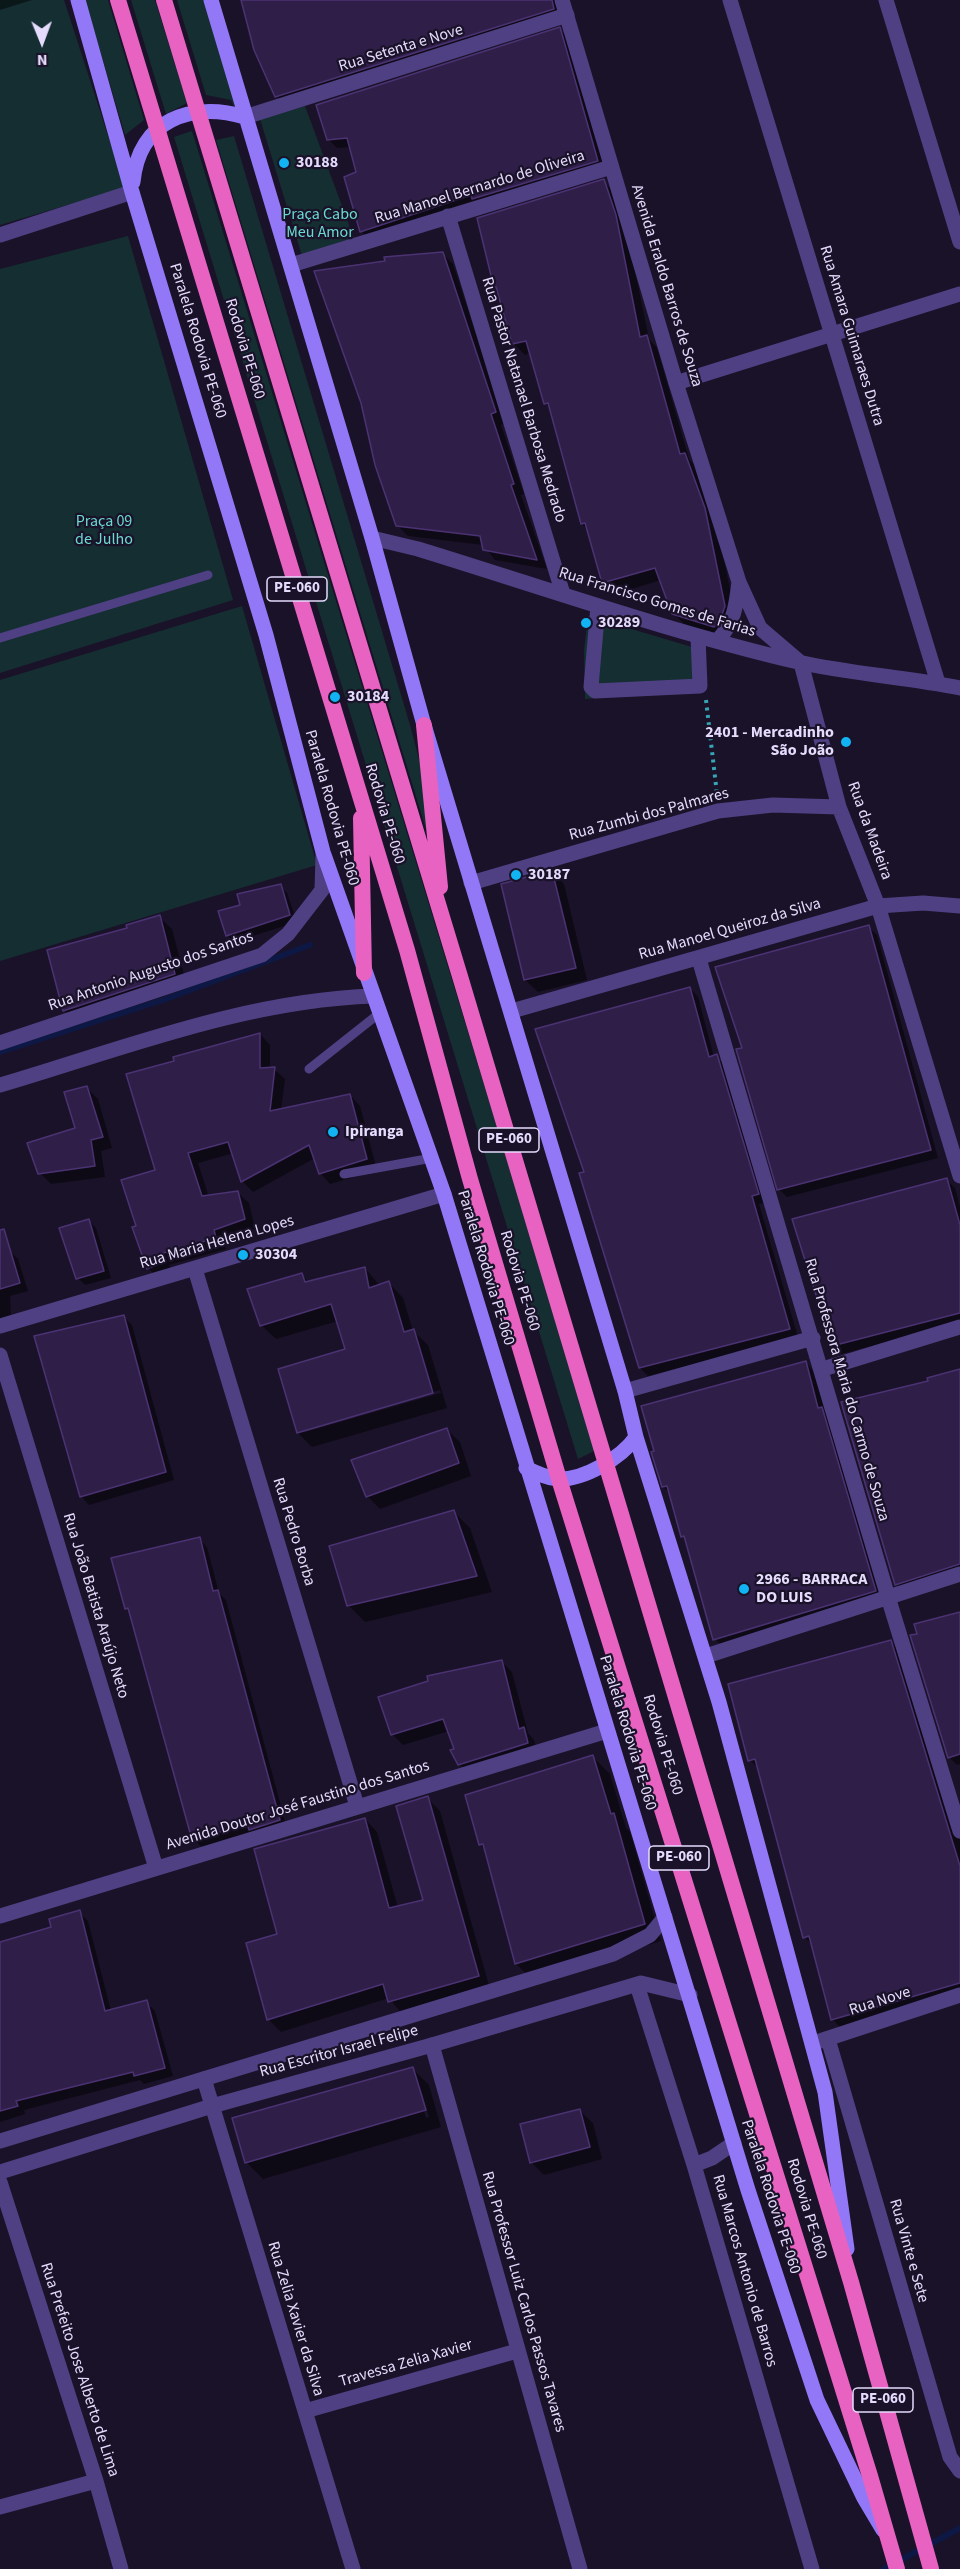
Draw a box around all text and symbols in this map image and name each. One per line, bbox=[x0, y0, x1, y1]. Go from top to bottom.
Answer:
north arrow bbox=[12, 12, 72, 72]
street label: Rua Setenta e Nove bbox=[336, 21, 466, 77]
text: N bbox=[37, 49, 48, 71]
street label: Rua Manoel Bernardo de Oliveira bbox=[373, 147, 587, 229]
place label: 30188 bbox=[296, 153, 338, 173]
marker: 30188 bbox=[277, 156, 291, 170]
street label: Avenida Eraldo Barros de Souza bbox=[626, 182, 706, 390]
park label: Praça Cabo Meu Amor bbox=[282, 205, 358, 243]
street label: Rua Amara Guimaraes Dutra bbox=[814, 243, 888, 429]
street label: Paralela Rodovia PE-060 bbox=[164, 261, 230, 421]
street label: Rua Pastor Natanael Barbosa Medrado bbox=[476, 275, 570, 525]
street label: Rodovia PE-060 bbox=[220, 296, 268, 402]
park label: Praça 09 de Julho bbox=[75, 512, 133, 550]
street label: Rua Francisco Gomes de Farias bbox=[556, 564, 758, 642]
road number: PE-060 bbox=[267, 577, 327, 601]
place label: 30289 bbox=[598, 613, 640, 633]
marker: 30289 bbox=[579, 616, 593, 630]
place label: 30184 bbox=[347, 687, 389, 707]
marker: 30184 bbox=[328, 690, 342, 704]
place label: 2401 - Mercadinho São João bbox=[705, 723, 834, 761]
street label: Paralela Rodovia PE-060 bbox=[300, 728, 362, 888]
marker: 2401 - Mercadinho São João bbox=[839, 735, 853, 749]
street label: Rodovia PE-060 bbox=[360, 761, 408, 867]
street label: Rua da Madeira bbox=[842, 779, 896, 883]
street label: Rua Zumbi dos Palmares bbox=[567, 784, 731, 846]
place label: 30187 bbox=[528, 865, 570, 885]
marker: 30187 bbox=[509, 868, 523, 882]
street label: Rua Manoel Queiroz da Silva bbox=[637, 895, 823, 965]
street label: Rua Antonio Augusto dos Santos bbox=[46, 928, 256, 1016]
place label: Ipiranga bbox=[345, 1122, 404, 1142]
marker: Ipiranga bbox=[326, 1125, 340, 1139]
road number: PE-060 bbox=[479, 1128, 539, 1152]
street label: Paralela Rodovia PE-060 bbox=[452, 1188, 518, 1348]
street label: Rua Maria Helena Lopes bbox=[138, 1212, 296, 1274]
street label: Rodovia PE-060 bbox=[495, 1228, 543, 1334]
place label: 30304 bbox=[255, 1245, 297, 1265]
marker: 30304 bbox=[236, 1248, 250, 1262]
street label: Rua Professora Maria do Carmo de Souza bbox=[799, 1256, 893, 1524]
street label: Rua Pedro Borba bbox=[267, 1476, 319, 1588]
street label: Rua João Batista Araújo Neto bbox=[58, 1511, 132, 1701]
place label: 2966 - BARRACA DO LUIS bbox=[756, 1570, 867, 1608]
marker: 2966 - BARRACA DO LUIS bbox=[737, 1582, 751, 1596]
street label: Paralela Rodovia PE-060 bbox=[594, 1653, 660, 1813]
street label: Rodovia PE-060 bbox=[638, 1692, 686, 1798]
street label: Avenida Doutor José Faustino dos Santos bbox=[164, 1757, 432, 1855]
road number: PE-060 bbox=[649, 1846, 709, 1870]
street label: Rua Nove bbox=[847, 1983, 913, 2021]
street label: Rua Escritor Israel Felipe bbox=[258, 2022, 420, 2082]
street label: Paralela Rodovia PE-060 bbox=[736, 2117, 804, 2277]
street label: Rodovia PE-060 bbox=[782, 2156, 830, 2262]
street label: Rua Professor Luiz Carlos Passos Tavares bbox=[477, 2169, 569, 2435]
street label: Rua Marcos Antonio de Barros bbox=[707, 2173, 781, 2369]
street label: Rua Vinte e Sete bbox=[884, 2197, 932, 2305]
street label: Rua Zelia Xavier da Silva bbox=[262, 2239, 328, 2399]
street label: Rua Prefeito Jose Alberto de Lima bbox=[35, 2260, 123, 2480]
street label: Travessa Zelia Xavier bbox=[337, 2336, 475, 2392]
road number: PE-060 bbox=[853, 2388, 913, 2412]

